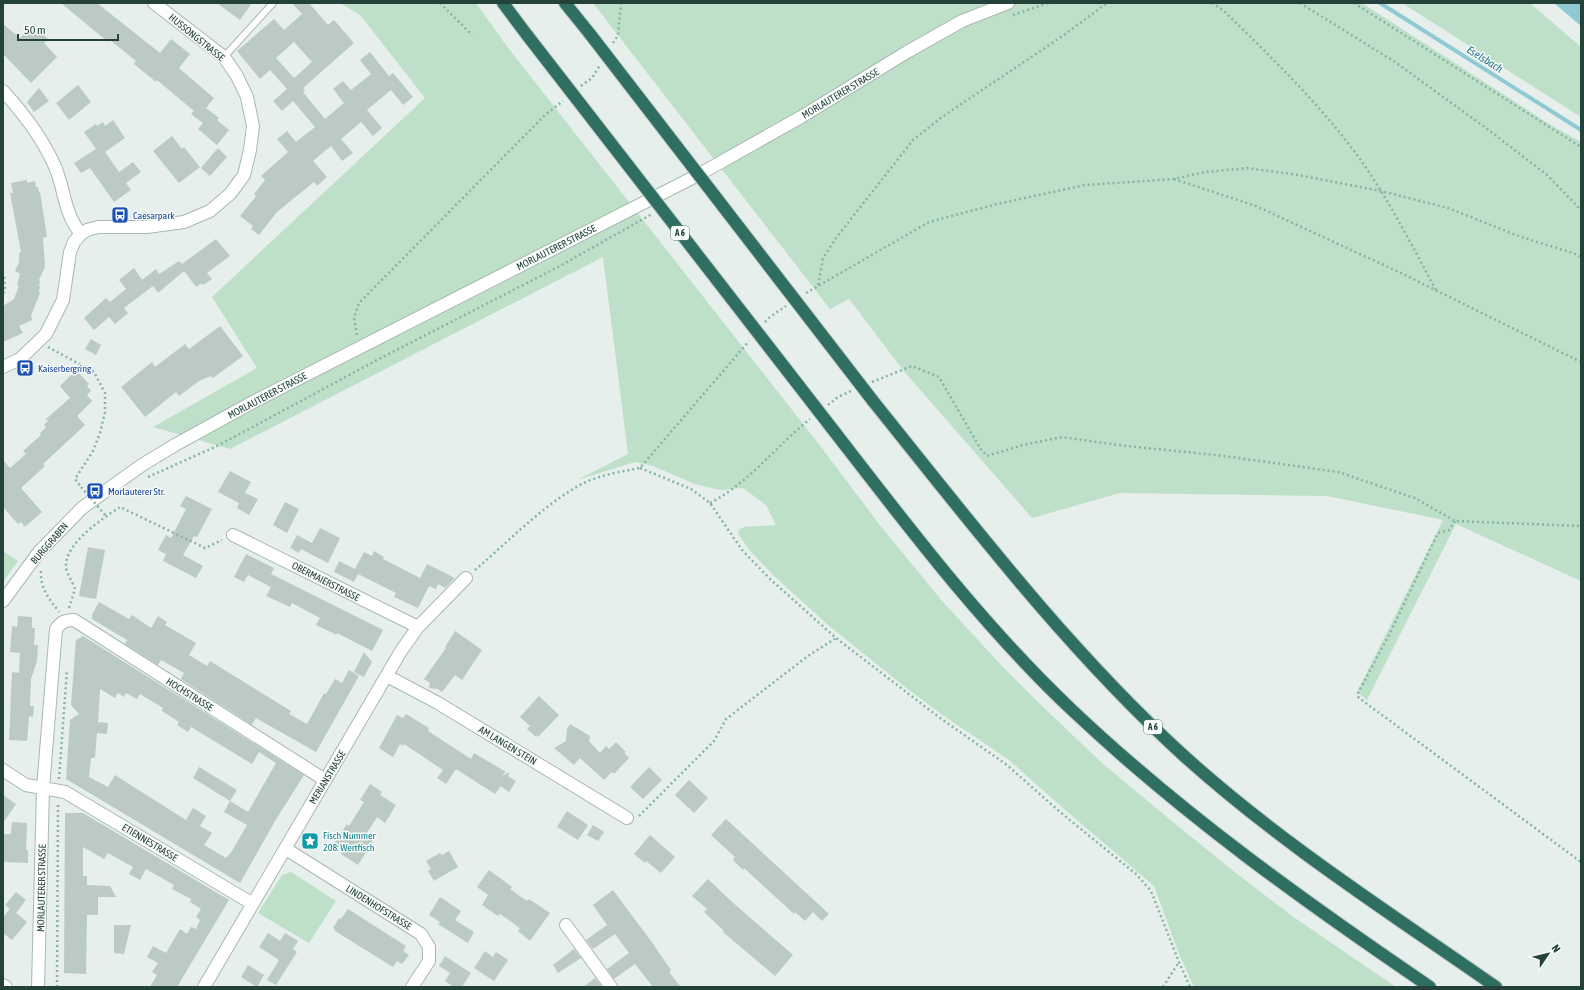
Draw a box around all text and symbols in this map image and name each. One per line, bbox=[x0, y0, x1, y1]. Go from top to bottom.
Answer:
street label: HUSSONGSTRASSE bbox=[167, 12, 227, 64]
scale bar bbox=[18, 16, 118, 42]
text: 50 m bbox=[24, 23, 46, 37]
water label: Eselsbach bbox=[1465, 43, 1506, 75]
street label: MORLAUTERER STRASSE bbox=[800, 66, 881, 121]
bus stop icon: Caesarpark bbox=[110, 205, 130, 225]
place label: Caesarpark bbox=[133, 210, 175, 221]
street label: MORLAUTERER STRASSE bbox=[515, 222, 598, 272]
road number: A 6 bbox=[671, 226, 689, 240]
bus stop icon: Kaiserbergring bbox=[15, 358, 35, 378]
place label: Kaiserbergring bbox=[38, 363, 92, 374]
street label: MORLAUTERER STRASSE bbox=[226, 370, 309, 421]
bus stop icon: Morlauterer Str. bbox=[85, 481, 105, 501]
place label: Morlauterer Str. bbox=[108, 486, 165, 497]
street label: BURGGRABEN bbox=[29, 520, 70, 566]
street label: OBERMAIERSTRASSE bbox=[290, 560, 362, 604]
street label: HOCHSTRASSE bbox=[164, 676, 216, 714]
road number: A 6 bbox=[1144, 720, 1162, 734]
street label: AM LANGEN STEIN bbox=[477, 724, 539, 767]
street label: MERIANSTRASSE bbox=[307, 748, 348, 806]
street label: ETIENNESTRASSE bbox=[120, 822, 180, 864]
place label: Fisch Nummer 208: Wertfisch bbox=[323, 830, 376, 853]
place icon: Fisch Nummer 208: Wertfisch bbox=[300, 831, 320, 851]
street label: MORLAUTERER STRASSE bbox=[35, 843, 48, 932]
street label: LINDENHOFSTRASSE bbox=[344, 883, 414, 932]
north arrow bbox=[1528, 934, 1568, 974]
text: N bbox=[1549, 942, 1563, 954]

